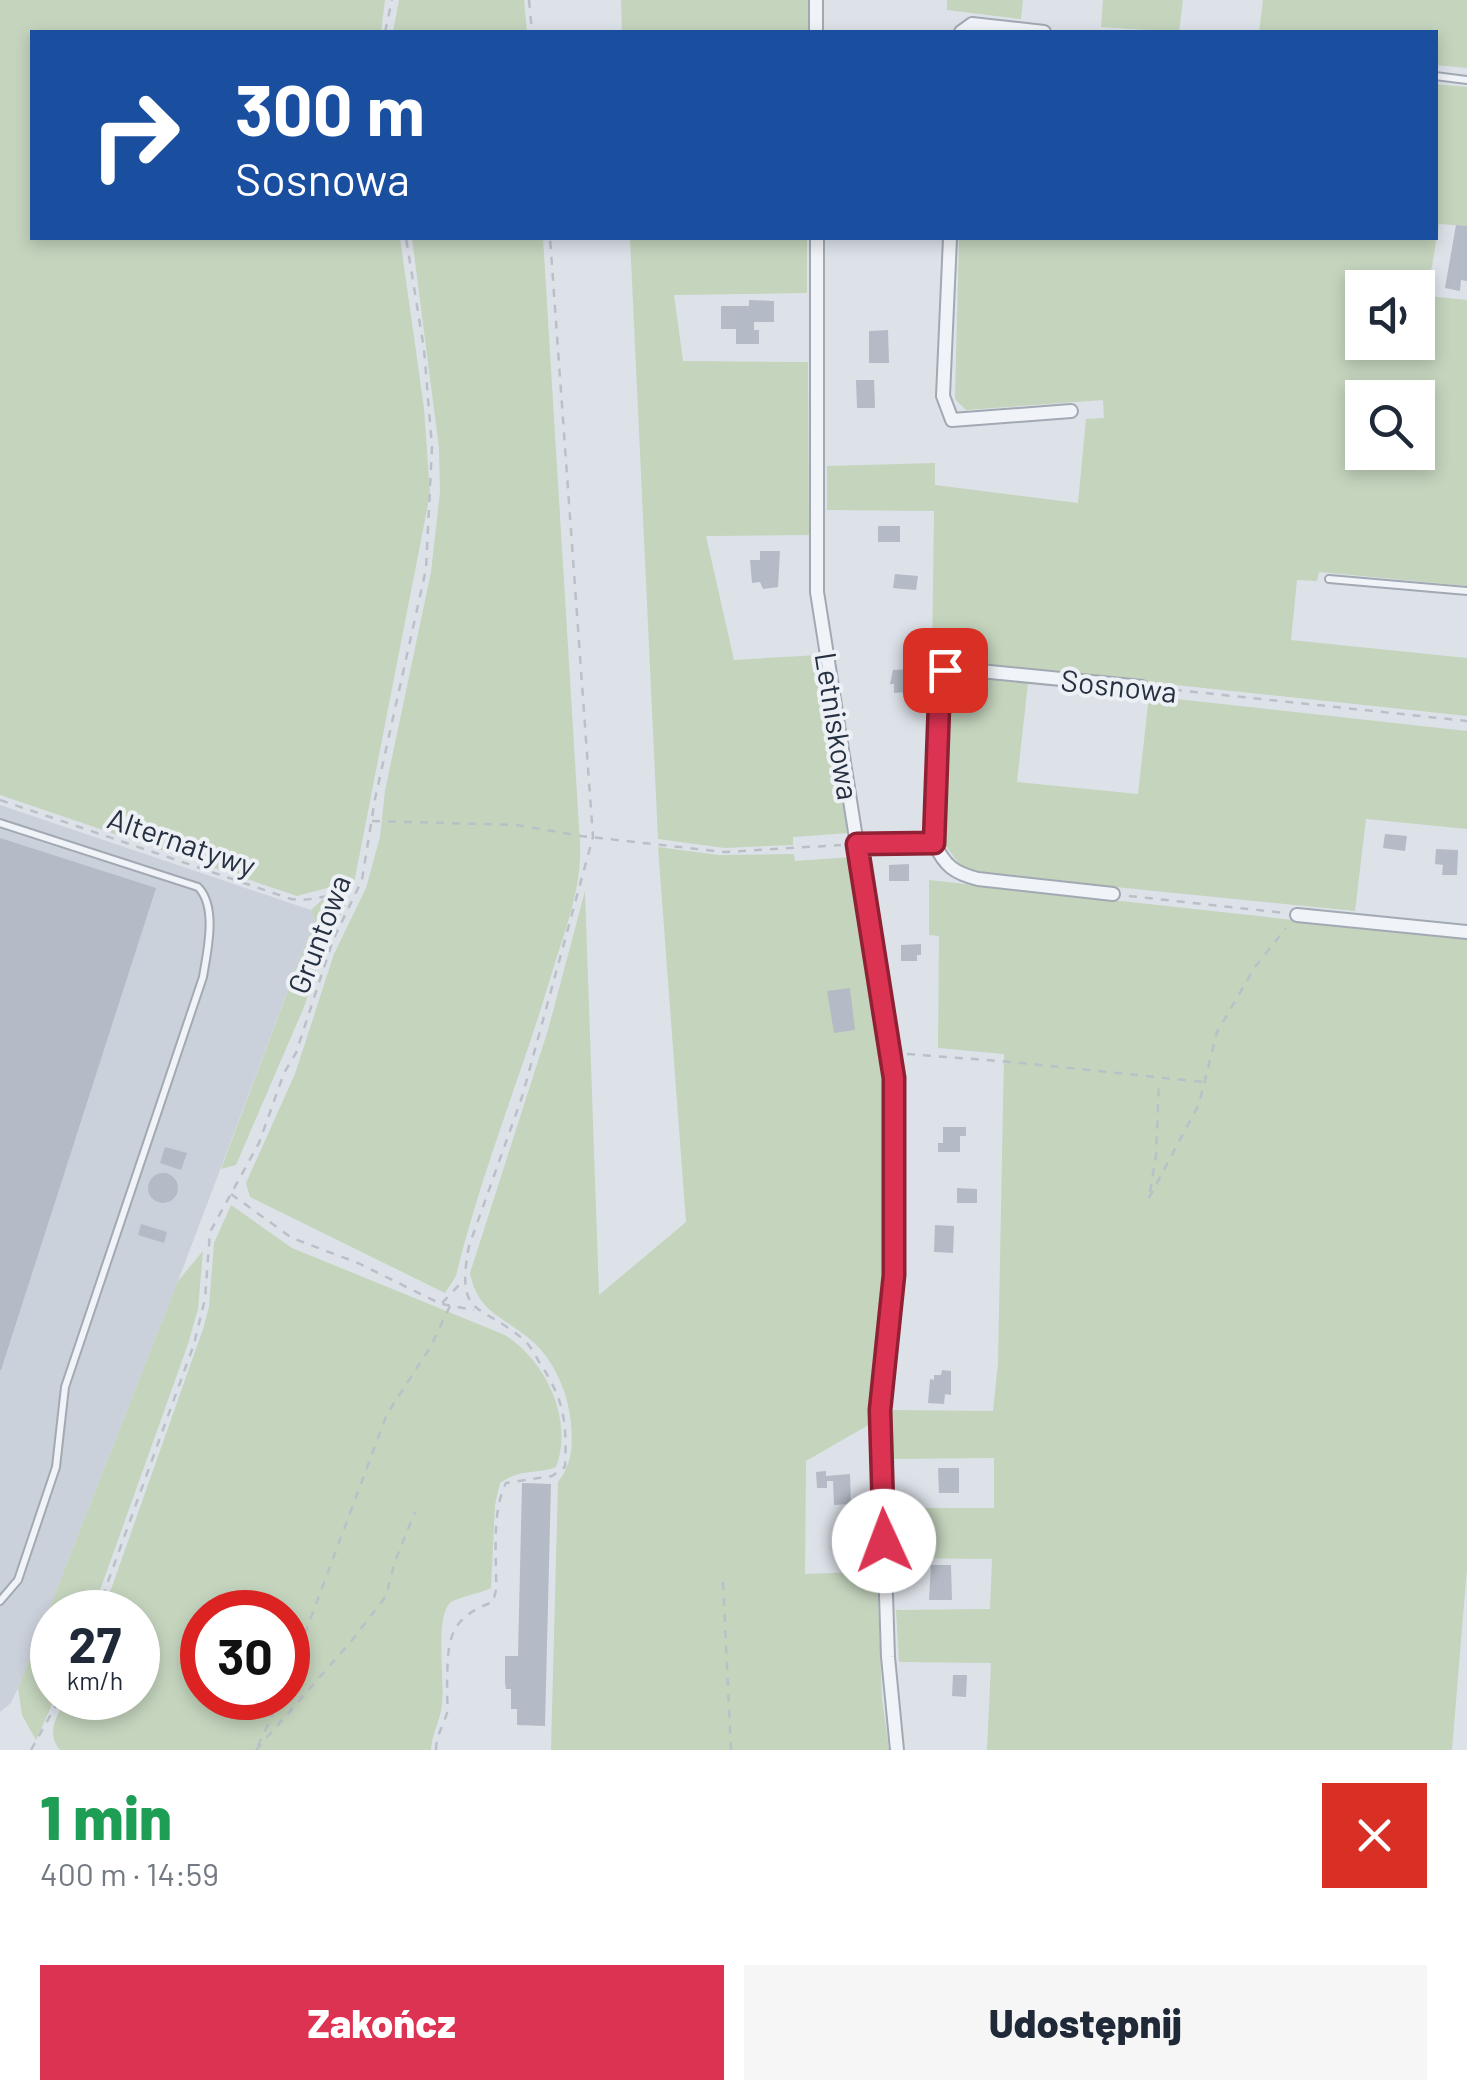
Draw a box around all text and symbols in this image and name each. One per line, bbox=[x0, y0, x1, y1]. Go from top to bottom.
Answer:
text: 300 m bbox=[235, 66, 425, 150]
icon: right bbox=[70, 70, 200, 200]
text: Sosnowa bbox=[235, 151, 410, 205]
map controls bbox=[1345, 270, 1435, 470]
button: sound bbox=[1345, 270, 1435, 360]
button: search bbox=[1345, 380, 1435, 470]
pin bbox=[903, 628, 988, 713]
icon: arrive bbox=[918, 643, 973, 698]
street label: Letniskowa bbox=[809, 650, 867, 802]
street label: Sosnowa bbox=[1059, 661, 1179, 709]
street label: Alternatywy bbox=[103, 799, 261, 883]
street label: Gruntowa bbox=[279, 869, 357, 999]
position arrow bbox=[832, 1489, 936, 1593]
speed limit sign: 30 bbox=[180, 1590, 310, 1720]
text: 27 bbox=[69, 1613, 121, 1673]
text: km/h bbox=[67, 1665, 123, 1695]
text: 1 min bbox=[40, 1780, 172, 1852]
button: close bbox=[1322, 1783, 1427, 1888]
text: 400 m · 14:59 bbox=[40, 1854, 219, 1892]
button: Zakończ bbox=[40, 1965, 724, 2080]
button: Udostępnij bbox=[744, 1965, 1427, 2080]

